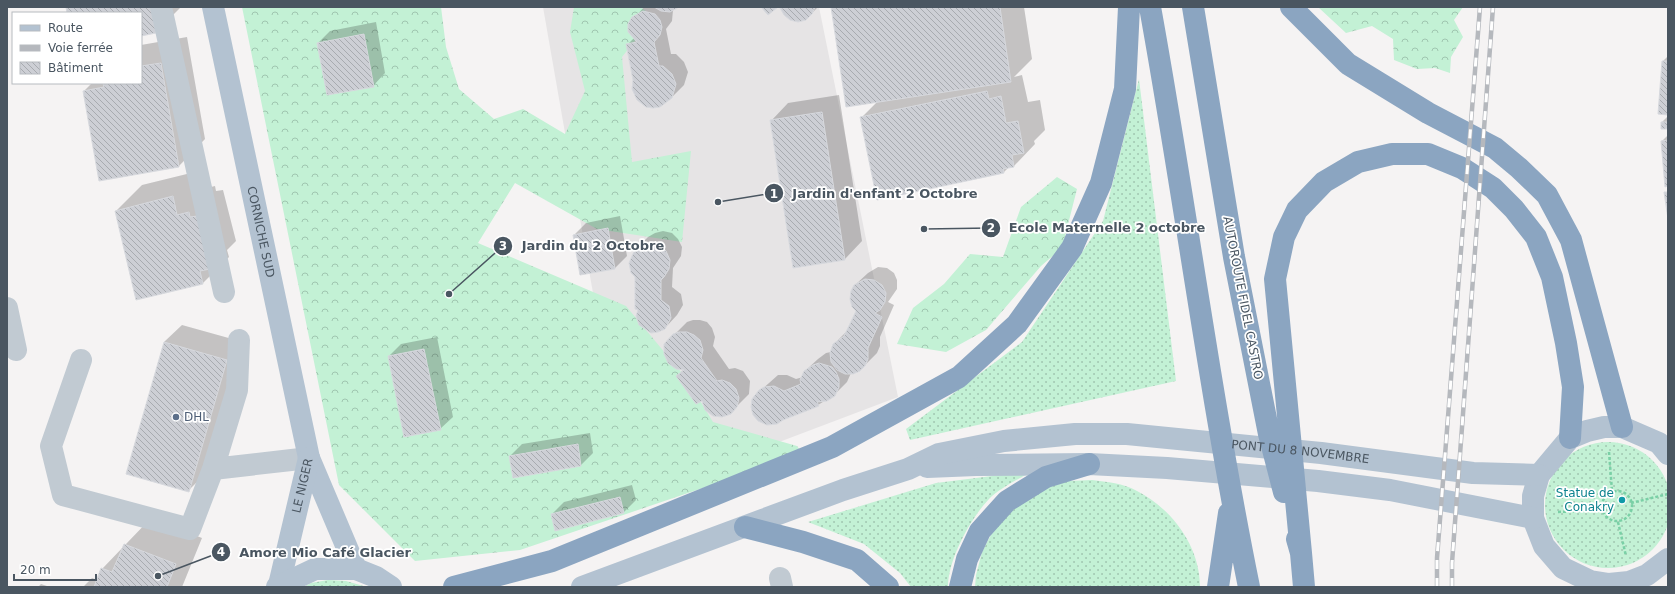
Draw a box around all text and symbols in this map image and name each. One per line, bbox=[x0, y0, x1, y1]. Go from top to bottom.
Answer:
legend bbox=[12, 12, 142, 84]
text: Route bbox=[48, 21, 83, 35]
text: Voie ferrée bbox=[48, 41, 113, 55]
text: Bâtiment bbox=[48, 61, 103, 75]
callout: Jardin d'enfant 2 Octobre bbox=[764, 181, 985, 206]
street label: CORNICHE SUD bbox=[244, 185, 277, 279]
text: Jardin d'enfant 2 Octobre bbox=[791, 186, 978, 201]
text: 1 bbox=[770, 187, 778, 201]
callout: Ecole Maternelle 2 octobre bbox=[981, 215, 1213, 240]
street label: AUTOROUTE FIDEL CASTRO bbox=[1220, 215, 1266, 381]
text: Ecole Maternelle 2 octobre bbox=[1009, 220, 1206, 235]
text: 2 bbox=[987, 221, 995, 235]
callout: Jardin du 2 Octobre bbox=[493, 233, 672, 258]
text: Jardin du 2 Octobre bbox=[521, 238, 665, 253]
text: 3 bbox=[499, 239, 507, 253]
place label: DHL bbox=[184, 410, 209, 424]
marker: DHL bbox=[171, 412, 181, 422]
street label: PONT DU 8 NOVEMBRE bbox=[1231, 437, 1370, 466]
street label: LE NIGER bbox=[289, 457, 316, 515]
place label: Statue de Conakry bbox=[1556, 486, 1614, 514]
marker: Statue de Conakry bbox=[1617, 495, 1627, 505]
callout: Amore Mio Café Glacier bbox=[211, 540, 419, 565]
text: 4 bbox=[217, 545, 225, 559]
text: Amore Mio Café Glacier bbox=[239, 545, 411, 560]
scale bar bbox=[14, 556, 96, 582]
text: 20 m bbox=[20, 563, 51, 577]

